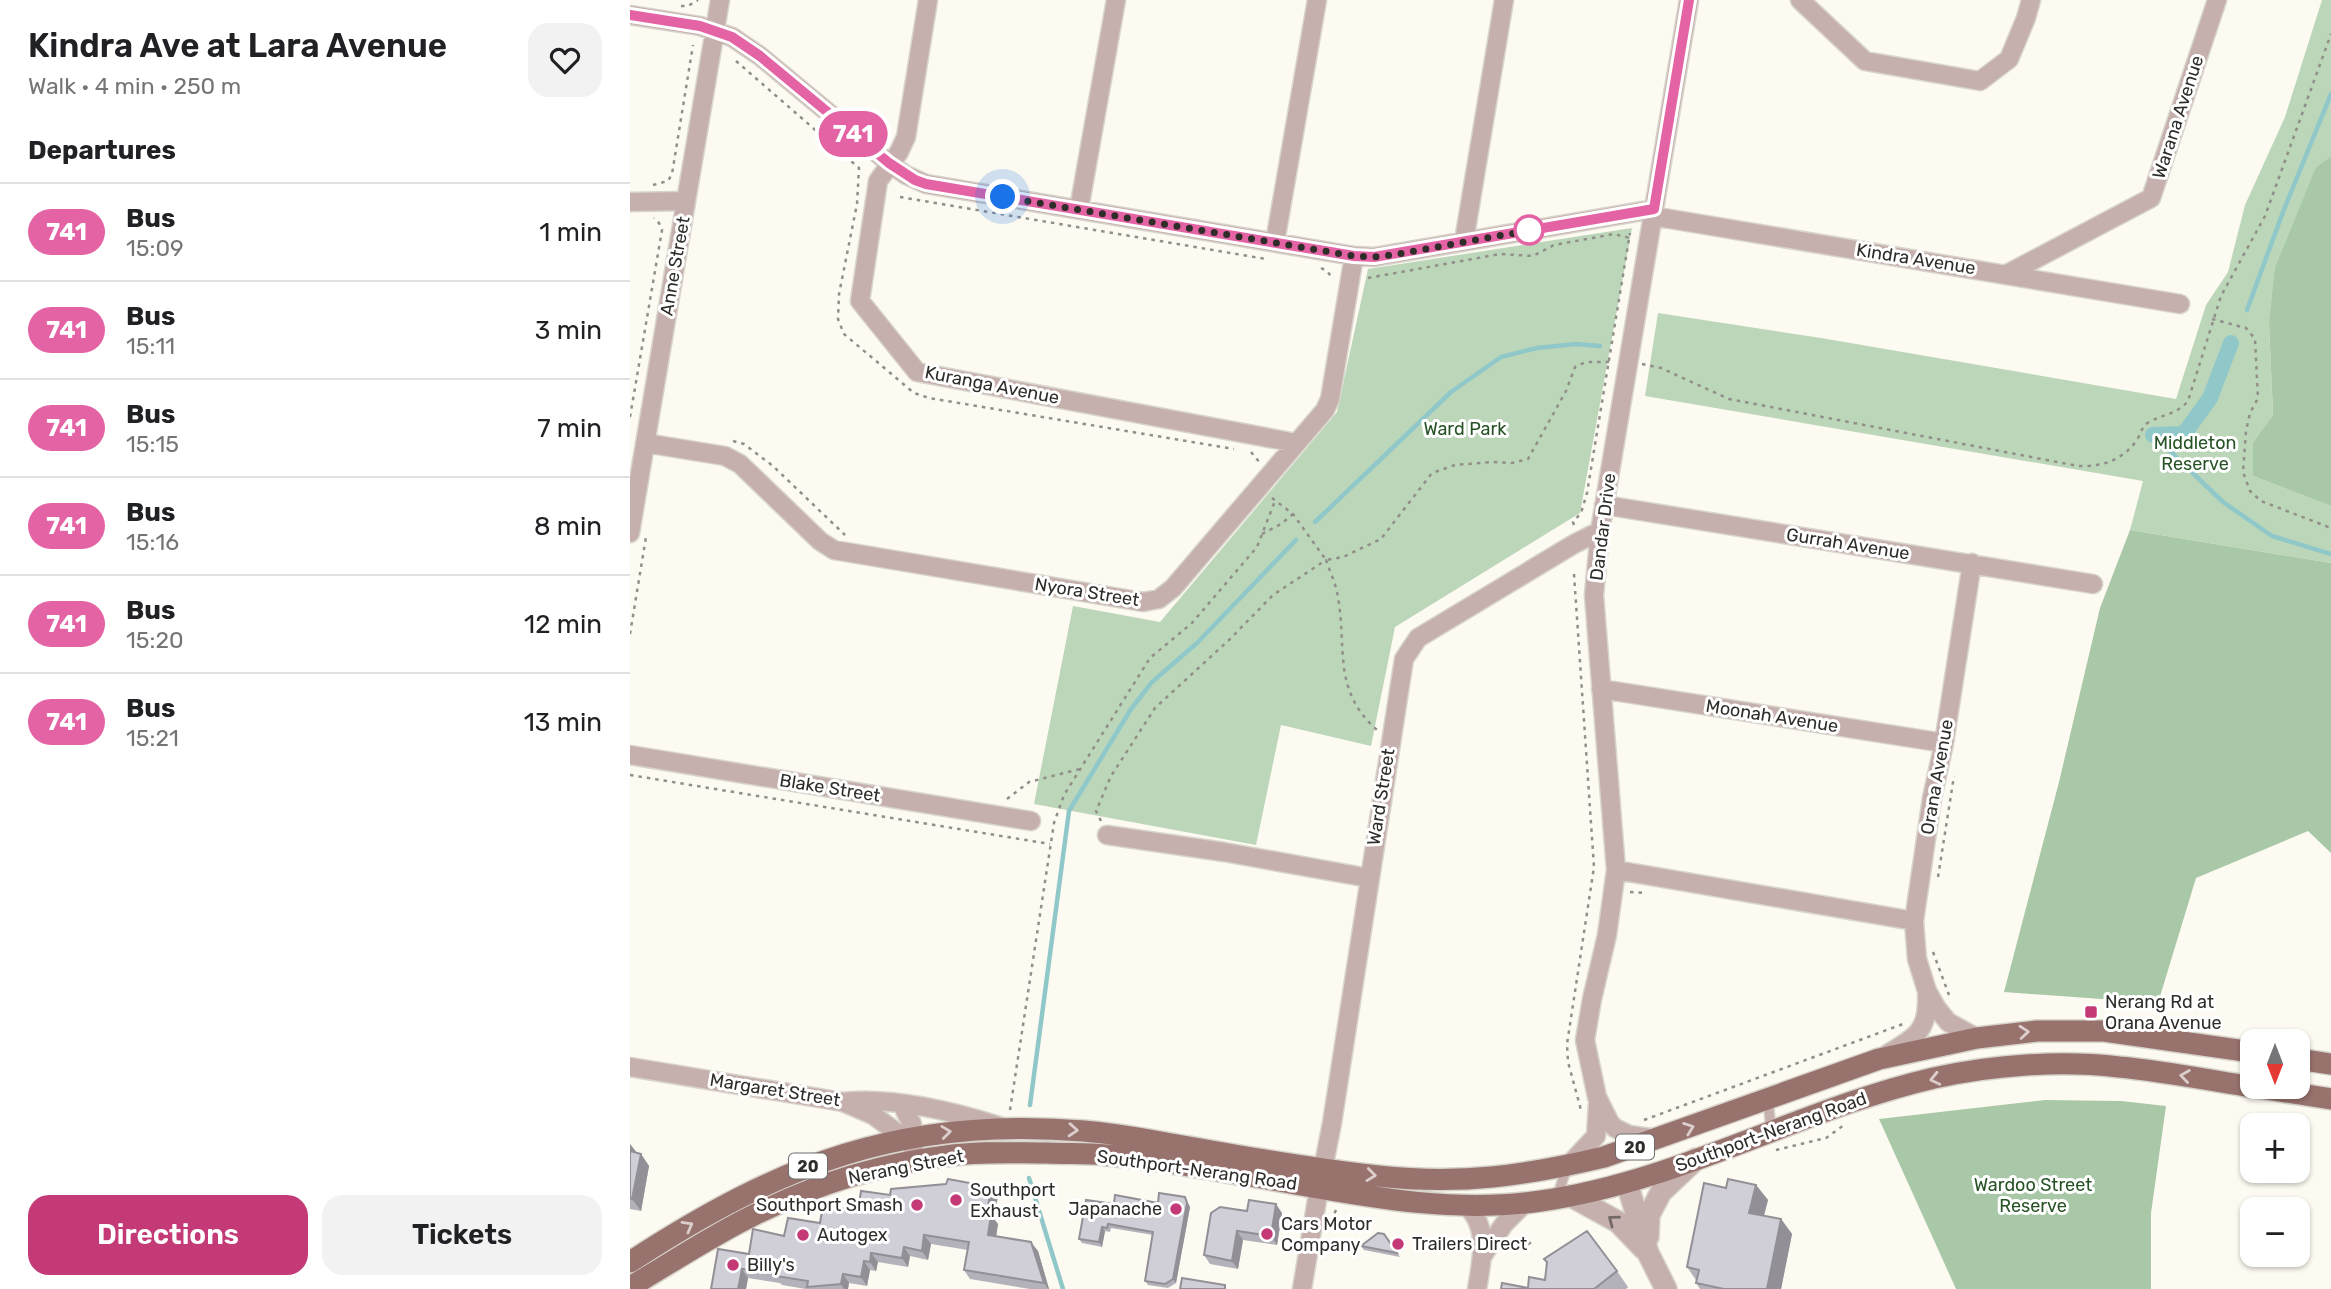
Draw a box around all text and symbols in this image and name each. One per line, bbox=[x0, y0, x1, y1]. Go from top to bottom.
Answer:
button: heart bbox=[528, 23, 602, 97]
text: Kindra Ave at Lara Avenue bbox=[28, 26, 447, 65]
street label: Warana Avenue bbox=[2148, 53, 2208, 181]
text: Walk · 4 min · 250 m bbox=[28, 72, 241, 100]
line badge: 741 bbox=[813, 111, 893, 157]
text: 741 bbox=[833, 120, 873, 148]
text: Departures bbox=[28, 135, 176, 166]
your location bbox=[985, 179, 1020, 214]
text: Bus bbox=[126, 203, 175, 234]
street label: Anne Street bbox=[655, 215, 695, 317]
unlabelled marker bbox=[1514, 215, 1544, 245]
text: 1 min bbox=[539, 217, 602, 248]
text: 741 bbox=[46, 218, 87, 246]
text: 15:09 bbox=[126, 234, 184, 262]
street label: Kindra Avenue bbox=[1855, 239, 1977, 279]
text: Bus bbox=[126, 301, 175, 332]
text: 3 min bbox=[535, 315, 602, 346]
text: 741 bbox=[46, 316, 87, 344]
text: 15:11 bbox=[126, 332, 175, 360]
street label: Kuranga Avenue bbox=[923, 361, 1061, 409]
text: Bus bbox=[126, 399, 175, 430]
text: 7 min bbox=[537, 413, 602, 444]
text: 741 bbox=[46, 414, 87, 442]
park label: Ward Park bbox=[1423, 418, 1507, 440]
text: 15:15 bbox=[126, 430, 179, 458]
park label: Middleton Reserve bbox=[2154, 432, 2236, 475]
street label: Dandar Drive bbox=[1585, 472, 1621, 582]
text: Bus bbox=[126, 497, 175, 528]
text: 8 min bbox=[534, 511, 602, 542]
text: 741 bbox=[46, 512, 87, 540]
street label: Gurrah Avenue bbox=[1785, 523, 1911, 565]
text: 15:16 bbox=[126, 528, 179, 556]
street label: Nyora Street bbox=[1033, 573, 1141, 611]
text: Bus bbox=[126, 595, 175, 626]
text: 12 min bbox=[524, 609, 602, 640]
text: 741 bbox=[46, 610, 87, 638]
text: 15:20 bbox=[126, 626, 184, 654]
text: Bus bbox=[126, 693, 175, 724]
street label: Moonah Avenue bbox=[1704, 695, 1840, 737]
text: 13 min bbox=[524, 707, 602, 738]
text: 741 bbox=[46, 708, 87, 736]
street label: Orana Avenue bbox=[1916, 718, 1958, 836]
text: 15:21 bbox=[126, 724, 179, 752]
street label: Ward Street bbox=[1362, 747, 1400, 847]
street label: Blake Street bbox=[778, 769, 882, 807]
place label: Nerang Rd at Orana Avenue bbox=[2105, 991, 2222, 1034]
marker: Nerang Rd at Orana Avenue bbox=[2083, 1004, 2099, 1020]
one-way arrow bbox=[2018, 1025, 2030, 1040]
north arrow bbox=[2240, 1029, 2310, 1099]
map controls bbox=[2240, 1029, 2310, 1267]
street label: Margaret Street bbox=[708, 1069, 842, 1111]
one-way arrow bbox=[2179, 1069, 2191, 1084]
one-way arrow bbox=[1929, 1070, 1941, 1085]
street label: Southport-Nerang Road bbox=[1672, 1087, 1870, 1177]
button: + bbox=[2240, 1113, 2310, 1183]
one-way arrow bbox=[1682, 1122, 1694, 1136]
one-way arrow bbox=[1068, 1123, 1079, 1138]
one-way arrow bbox=[940, 1124, 952, 1139]
road number: 20 bbox=[1616, 1134, 1654, 1160]
street label: Nerang Street bbox=[846, 1145, 966, 1189]
street label: Southport-Nerang Road bbox=[1096, 1145, 1298, 1195]
road number: 20 bbox=[789, 1154, 827, 1178]
one-way arrow bbox=[1365, 1168, 1376, 1183]
park label: Wardoo Street Reserve bbox=[1974, 1174, 2092, 1217]
place label: Southport Exhaust bbox=[970, 1179, 1055, 1222]
marker: Southport Exhaust bbox=[948, 1192, 964, 1208]
place label: Southport Smash bbox=[756, 1194, 903, 1216]
button: Directions bbox=[28, 1195, 308, 1275]
button: Tickets bbox=[322, 1195, 602, 1275]
marker: Southport Smash bbox=[909, 1197, 925, 1213]
button: − bbox=[2240, 1197, 2310, 1267]
place label: Japanache bbox=[1068, 1198, 1162, 1220]
marker: Japanache bbox=[1168, 1201, 1184, 1217]
place label: Cars Motor Company bbox=[1281, 1213, 1372, 1256]
one-way arrow bbox=[1608, 1216, 1621, 1228]
one-way arrow bbox=[681, 1221, 694, 1234]
place label: Autogex bbox=[817, 1224, 888, 1246]
marker: Cars Motor Company bbox=[1259, 1226, 1275, 1242]
marker: Autogex bbox=[795, 1227, 811, 1243]
place label: Trailers Direct bbox=[1412, 1233, 1527, 1255]
marker: Trailers Direct bbox=[1390, 1236, 1406, 1252]
place label: Billy's bbox=[747, 1254, 795, 1276]
marker: Billy's bbox=[725, 1257, 741, 1273]

